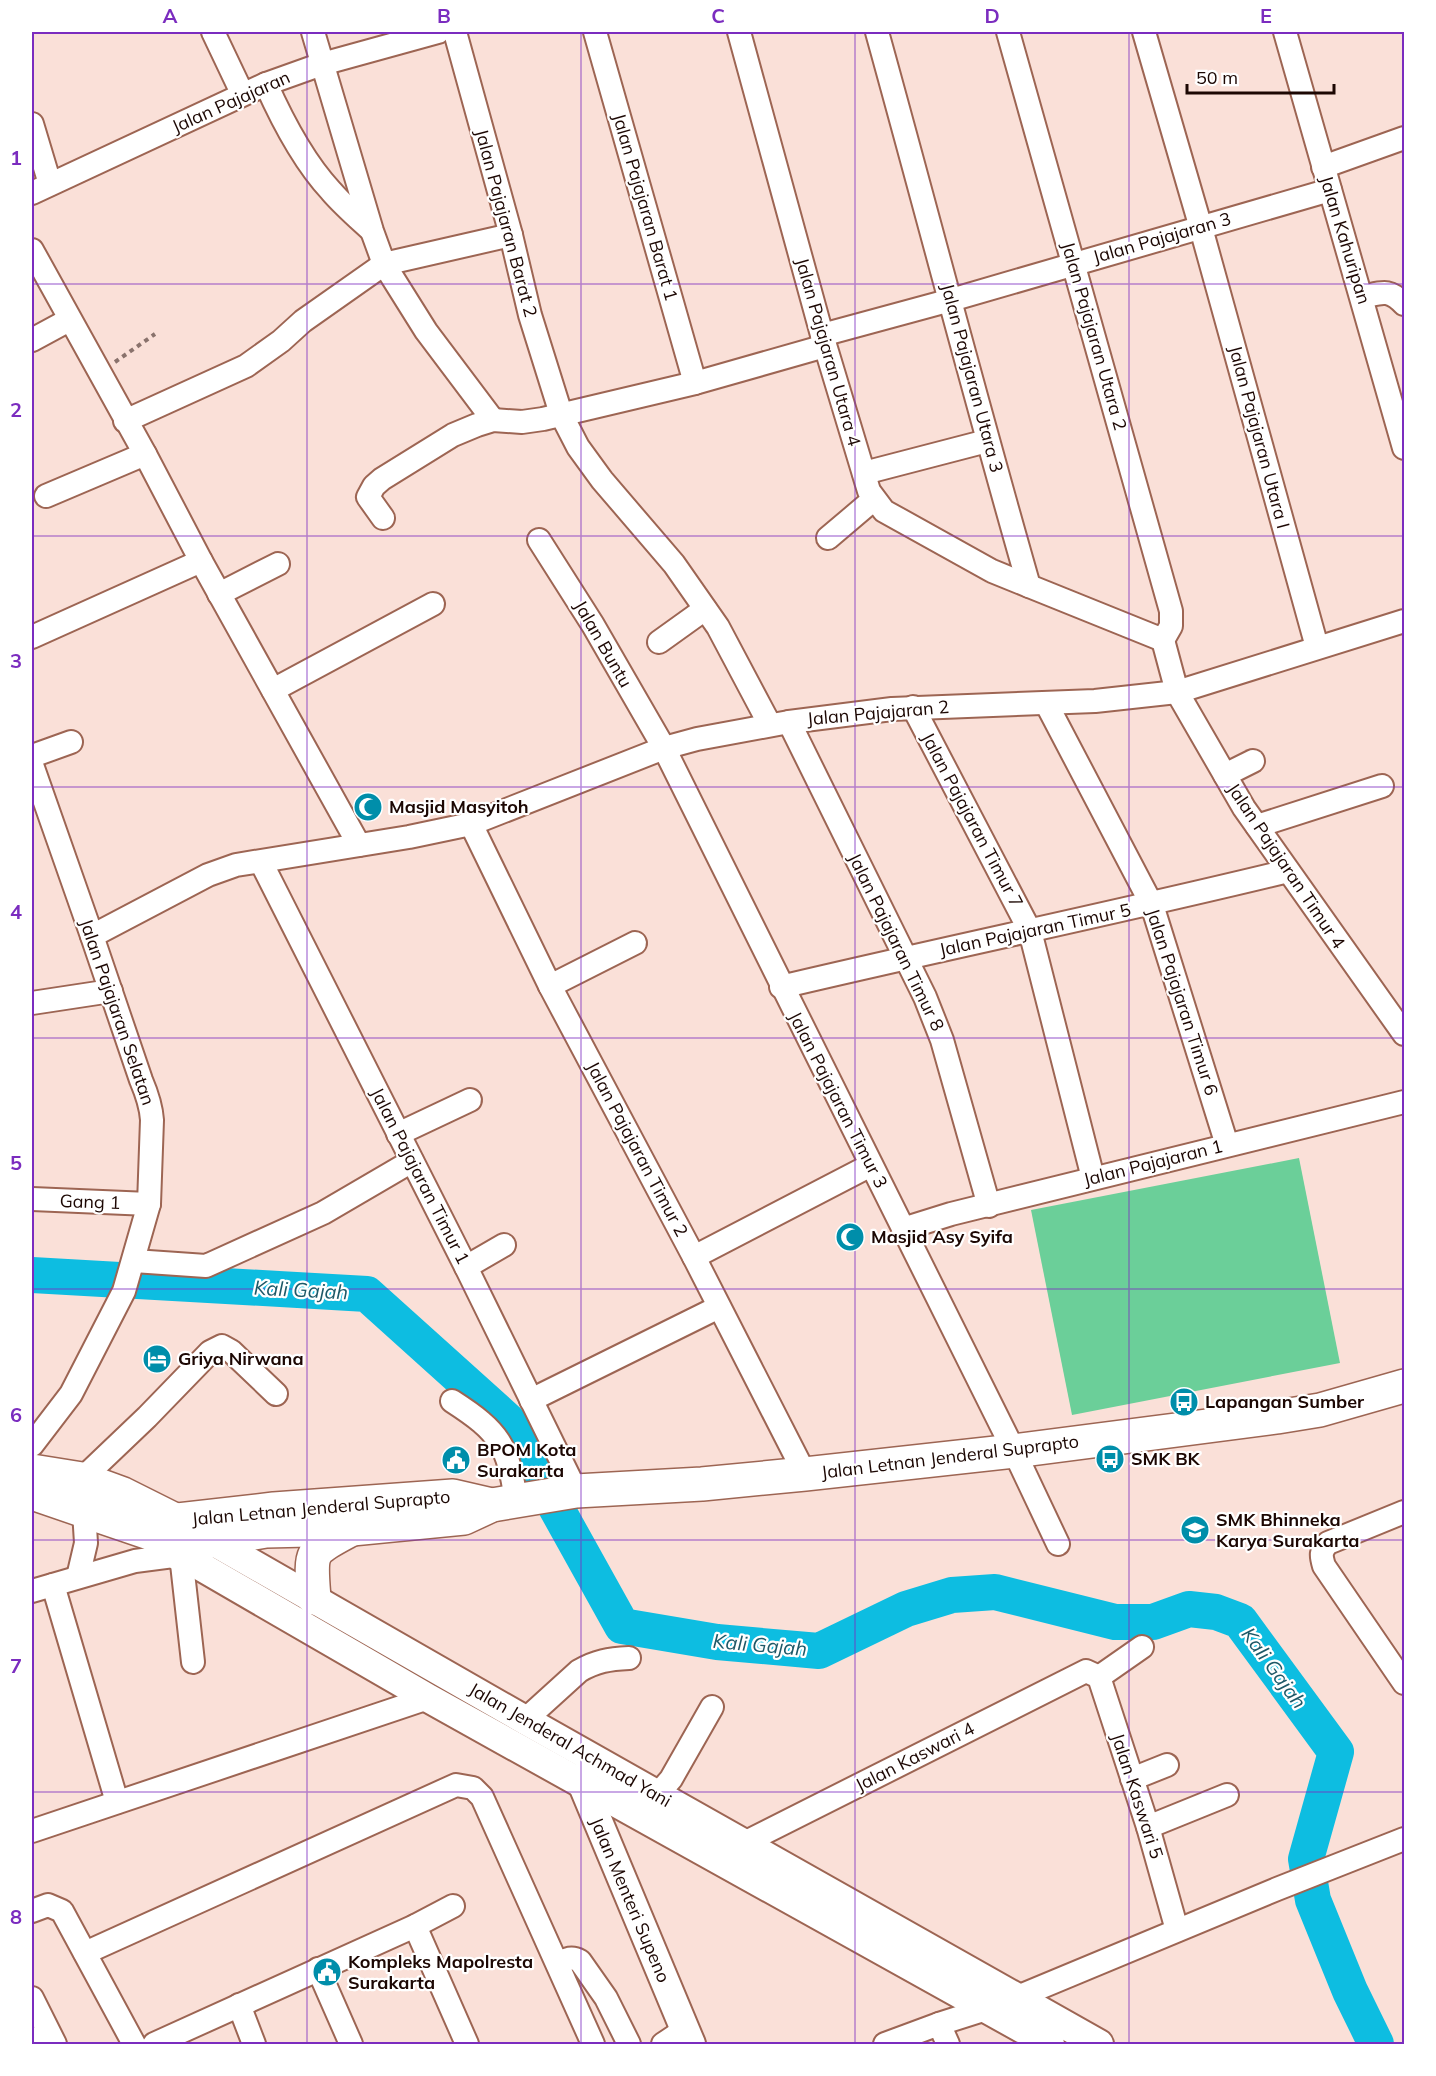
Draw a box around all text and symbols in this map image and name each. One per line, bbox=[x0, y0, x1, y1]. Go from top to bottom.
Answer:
text: A bbox=[163, 3, 178, 28]
text: B bbox=[437, 3, 451, 28]
text: C bbox=[711, 3, 725, 28]
text: D bbox=[984, 3, 1000, 28]
text: E bbox=[1260, 3, 1272, 28]
scale bar bbox=[1187, 57, 1334, 95]
street label: Jalan Pajajaran bbox=[168, 65, 294, 138]
text: 50 m bbox=[1196, 66, 1238, 89]
street label: Jalan Pajajaran Barat 1 bbox=[608, 111, 683, 303]
street label: Jalan Pajajaran Barat 2 bbox=[470, 126, 543, 319]
text: 1 bbox=[10, 145, 22, 170]
street label: Jalan Kahuripan bbox=[1315, 173, 1376, 307]
street label: Jalan Pajajaran 3 bbox=[1090, 207, 1234, 268]
street label: Jalan Pajajaran Utara 2 bbox=[1057, 239, 1132, 433]
street label: Jalan Pajajaran Utara 4 bbox=[791, 255, 866, 449]
street label: Jalan Pajajaran Utara 3 bbox=[936, 281, 1009, 475]
street label: Jalan Pajajaran Utara I bbox=[1224, 343, 1295, 531]
text: 2 bbox=[10, 397, 22, 422]
street label: Jalan Buntu bbox=[569, 596, 638, 691]
text: 3 bbox=[10, 648, 22, 673]
street label: Jalan Pajajaran 2 bbox=[806, 695, 950, 730]
street label: Jalan Pajajaran Timur 7 bbox=[916, 728, 1028, 911]
street label: Jalan Pajajaran Timur 4 bbox=[1222, 778, 1351, 953]
mosque icon: Masjid Masyitoh bbox=[352, 791, 384, 823]
place label: Masjid Masyitoh bbox=[389, 795, 529, 818]
street label: Jalan Pajajaran Timur 8 bbox=[843, 849, 950, 1035]
street label: Jalan Pajajaran Timur 5 bbox=[937, 898, 1133, 961]
text: 4 bbox=[10, 899, 22, 924]
street label: Jalan Pajajaran Timur 6 bbox=[1141, 905, 1224, 1098]
street label: Jalan Pajajaran Selatan bbox=[75, 916, 160, 1108]
street label: Jalan Pajajaran Timur 3 bbox=[784, 1008, 893, 1192]
street label: Jalan Pajajaran Timur 2 bbox=[581, 1057, 693, 1240]
street label: Jalan Pajajaran Timur 1 bbox=[366, 1084, 475, 1268]
street label: Jalan Pajajaran 1 bbox=[1081, 1134, 1225, 1191]
text: 5 bbox=[10, 1150, 22, 1175]
street label: Gang 1 bbox=[59, 1189, 121, 1214]
mosque icon: Masjid Asy Syifa bbox=[834, 1221, 866, 1253]
place label: Masjid Asy Syifa bbox=[871, 1225, 1013, 1248]
water label: Kali Gajah bbox=[253, 1275, 349, 1304]
hotel icon: Griya Nirwana bbox=[141, 1343, 173, 1375]
place label: Griya Nirwana bbox=[178, 1347, 304, 1370]
bus stop icon: Lapangan Sumber bbox=[1168, 1386, 1200, 1418]
place label: Lapangan Sumber bbox=[1205, 1390, 1365, 1413]
text: 6 bbox=[10, 1402, 22, 1427]
street label: Jalan Letnan Jenderal Suprapto bbox=[820, 1429, 1080, 1484]
place label: BPOM Kota Surakarta bbox=[477, 1438, 576, 1482]
bus stop icon: SMK BK bbox=[1094, 1443, 1126, 1475]
public building icon: BPOM Kota Surakarta bbox=[440, 1444, 472, 1476]
place label: SMK BK bbox=[1131, 1447, 1201, 1470]
street label: Jalan Letnan Jenderal Suprapto bbox=[191, 1485, 451, 1530]
place label: SMK Bhinneka Karya Surakarta bbox=[1216, 1508, 1360, 1552]
school or university icon: SMK Bhinneka Karya Surakarta bbox=[1179, 1514, 1211, 1546]
water label: Kali Gajah bbox=[1237, 1622, 1312, 1713]
water label: Kali Gajah bbox=[712, 1628, 808, 1661]
text: 7 bbox=[10, 1653, 22, 1678]
street label: Jalan Jenderal Achmad Yani bbox=[465, 1677, 676, 1812]
street label: Jalan Kaswari 4 bbox=[851, 1717, 978, 1796]
street label: Jalan Kaswari 5 bbox=[1106, 1730, 1169, 1862]
street label: Jalan Menteri Supeno bbox=[585, 1814, 676, 1986]
text: 8 bbox=[10, 1904, 22, 1929]
place label: Kompleks Mapolresta Surakarta bbox=[348, 1950, 533, 1994]
public building icon: Kompleks Mapolresta Surakarta bbox=[311, 1956, 343, 1988]

